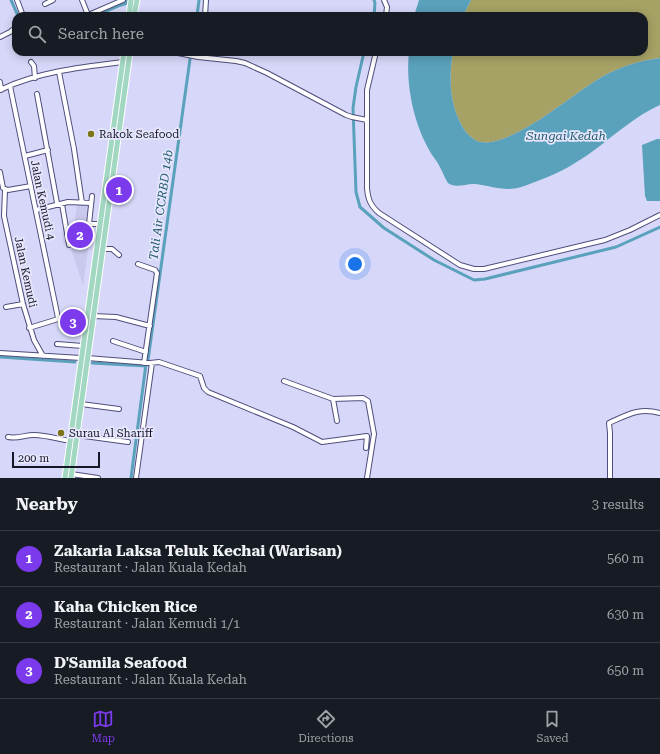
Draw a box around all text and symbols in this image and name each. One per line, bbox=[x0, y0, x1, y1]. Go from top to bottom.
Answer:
search box bbox=[12, 12, 648, 56]
icon: search bbox=[26, 23, 48, 45]
text: Search here bbox=[58, 25, 144, 43]
place label: Rakok Seafood bbox=[99, 128, 179, 141]
marker: Rakok Seafood bbox=[86, 129, 96, 139]
water label: Sungai Kedah bbox=[525, 129, 606, 143]
water label: Tali Air CCRBD 14b bbox=[146, 149, 176, 261]
street label: Jalan Kemudi 4 bbox=[28, 159, 57, 242]
pin: 1 bbox=[106, 175, 132, 205]
pin: 2 bbox=[67, 220, 93, 250]
street label: Jalan Kemudi bbox=[12, 235, 39, 309]
your location bbox=[345, 254, 365, 274]
pin: 3 bbox=[60, 307, 86, 337]
place label: Surau Al Shariff bbox=[69, 427, 154, 440]
marker: Surau Al Shariff bbox=[56, 428, 66, 438]
scale bar bbox=[12, 450, 100, 469]
text: 200 m bbox=[18, 452, 49, 465]
text: Nearby bbox=[16, 494, 78, 514]
text: 3 results bbox=[592, 497, 644, 512]
text: Zakaria Laksa Teluk Kechai (Warisan) bbox=[54, 542, 342, 560]
text: 1 bbox=[25, 551, 33, 566]
text: 560 m bbox=[607, 551, 644, 566]
text: Restaurant · Jalan Kuala Kedah bbox=[54, 560, 247, 575]
text: Kaha Chicken Rice bbox=[54, 598, 197, 616]
text: 2 bbox=[25, 607, 33, 622]
text: 630 m bbox=[607, 607, 644, 622]
text: Restaurant · Jalan Kemudi 1/1 bbox=[54, 616, 240, 631]
text: D'Samila Seafood bbox=[54, 654, 187, 672]
text: 3 bbox=[25, 663, 33, 678]
text: 650 m bbox=[607, 663, 644, 678]
text: Restaurant · Jalan Kuala Kedah bbox=[54, 672, 247, 687]
tab: Map bbox=[92, 708, 115, 745]
tab: Directions bbox=[298, 708, 353, 745]
tab: Saved bbox=[537, 708, 568, 745]

